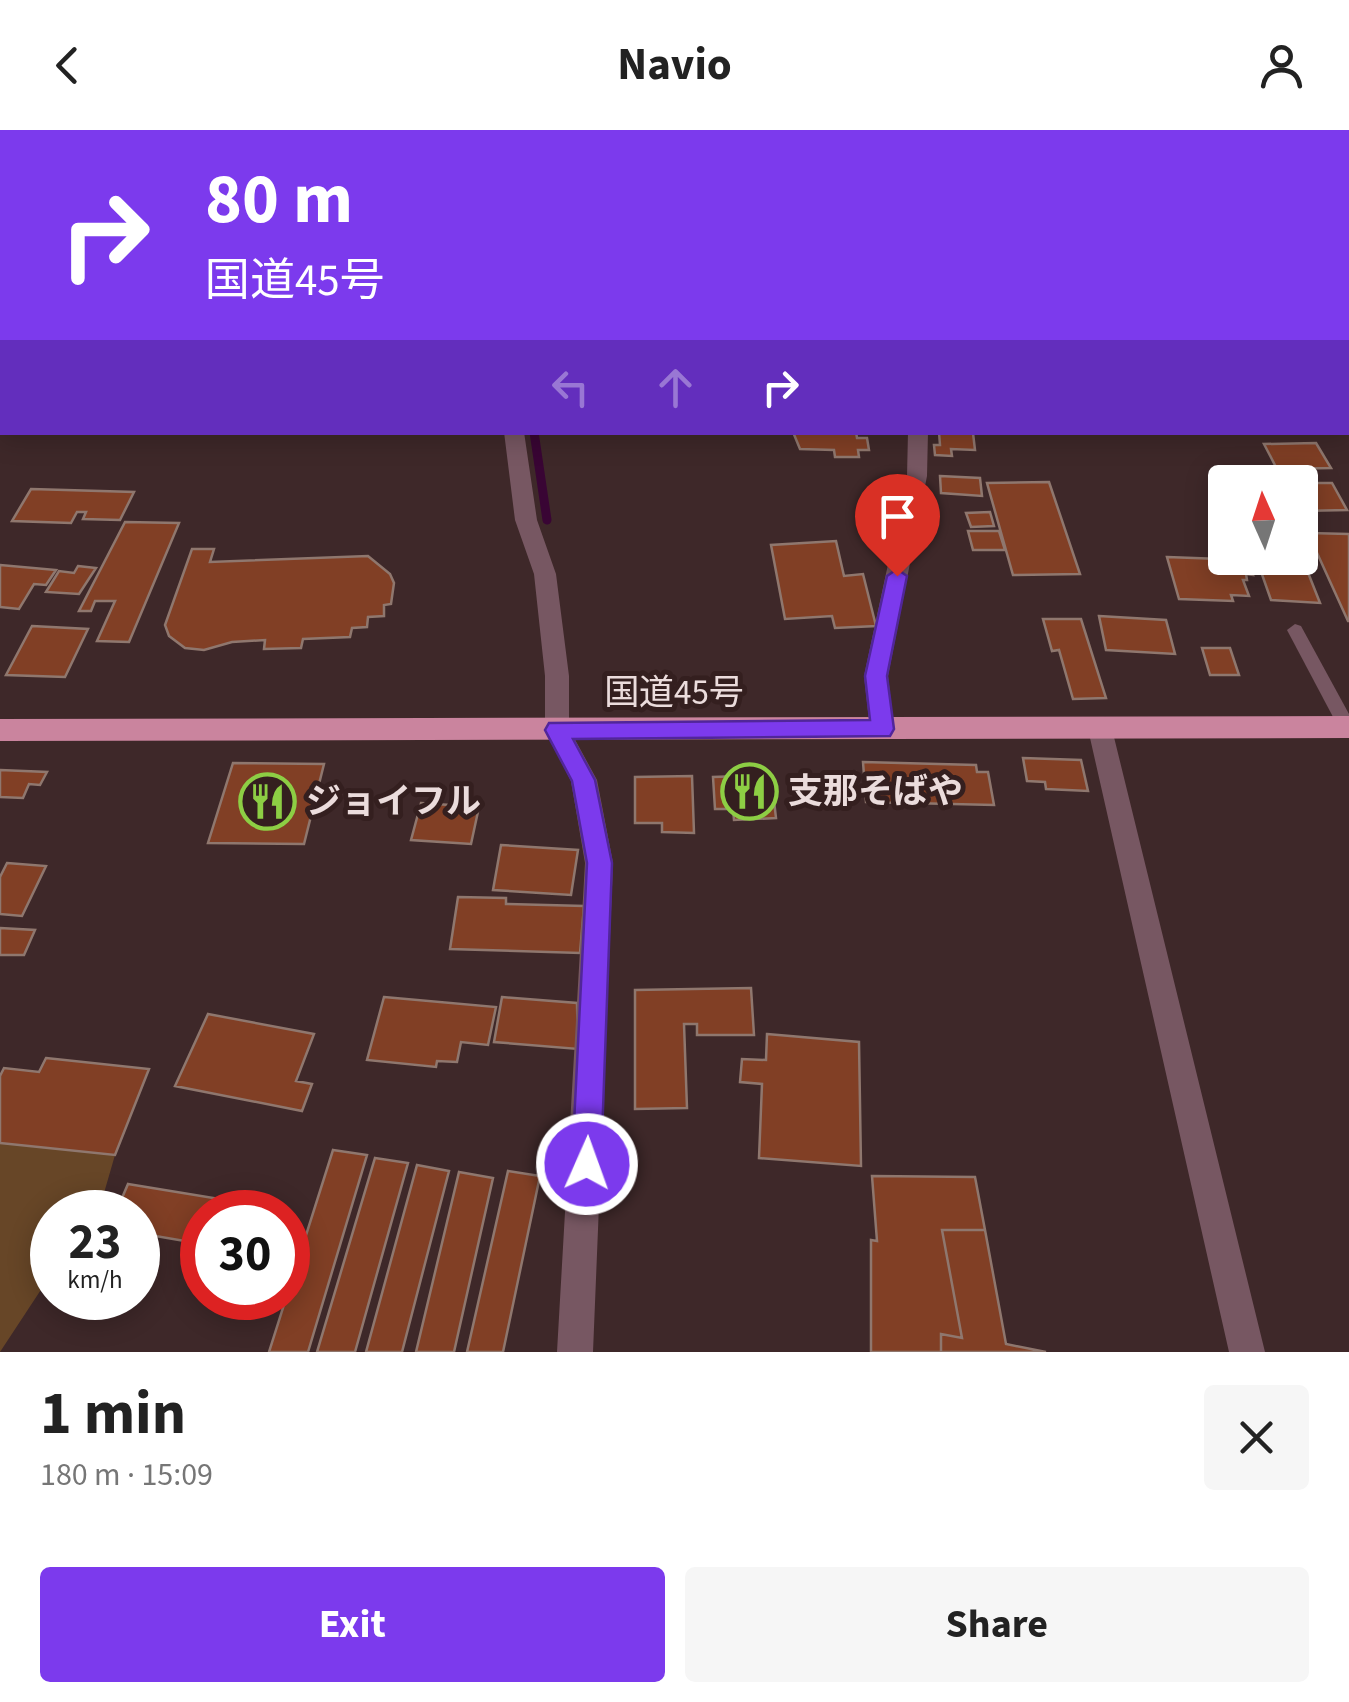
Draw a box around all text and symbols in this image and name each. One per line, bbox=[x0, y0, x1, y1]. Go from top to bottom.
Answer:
text: Navio bbox=[617, 33, 732, 97]
icon: back bbox=[40, 38, 95, 93]
icon: person bbox=[1254, 38, 1309, 93]
text: 80 m bbox=[205, 150, 353, 250]
icon: right bbox=[40, 170, 170, 300]
text: 国道45号 bbox=[205, 249, 385, 313]
icon: left bbox=[543, 360, 598, 415]
icon: ahead bbox=[648, 360, 703, 415]
icon: right bbox=[753, 360, 808, 415]
north arrow bbox=[1208, 465, 1318, 575]
map controls bbox=[1208, 465, 1318, 575]
pin bbox=[855, 474, 940, 577]
icon: arrive bbox=[870, 489, 925, 544]
street label: 国道45号 bbox=[604, 668, 744, 718]
restaurant icon: 支那そばや bbox=[719, 761, 779, 821]
place label: 支那そばや bbox=[788, 767, 963, 817]
restaurant icon: ジョイフル bbox=[237, 771, 297, 831]
place label: ジョイフル bbox=[306, 777, 481, 827]
position arrow bbox=[535, 1112, 639, 1216]
speed limit sign: 30 bbox=[180, 1190, 310, 1320]
text: 23 bbox=[69, 1207, 121, 1278]
text: km/h bbox=[67, 1262, 123, 1298]
text: 1 min bbox=[40, 1372, 186, 1457]
button: close bbox=[1204, 1385, 1309, 1490]
text: 180 m · 15:09 bbox=[40, 1452, 213, 1498]
button: Exit bbox=[40, 1567, 665, 1682]
button: Share bbox=[685, 1567, 1309, 1682]

